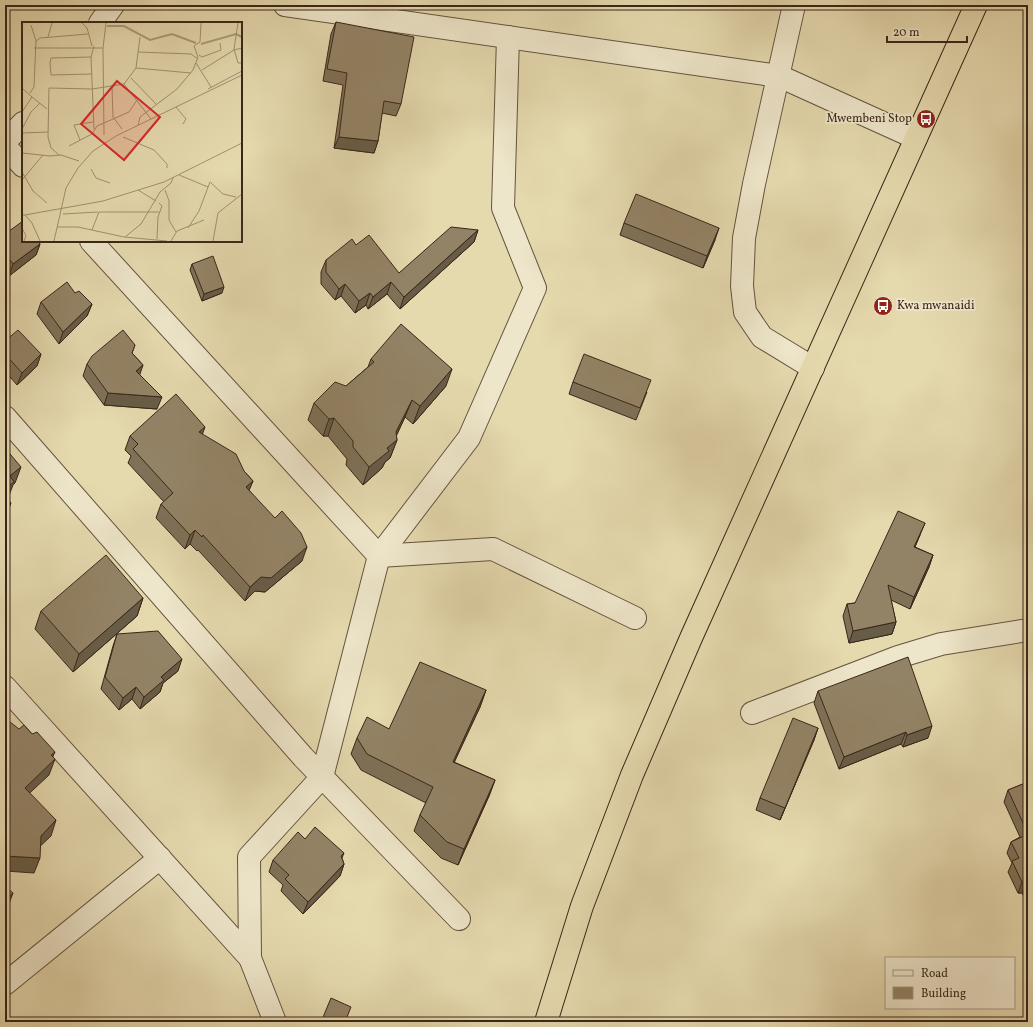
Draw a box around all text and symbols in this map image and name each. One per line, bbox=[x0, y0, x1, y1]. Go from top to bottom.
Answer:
scale bar bbox=[887, 18, 967, 44]
inset map bbox=[22, 22, 242, 242]
text: 20 m bbox=[893, 25, 920, 41]
bus stop icon: Mwembeni Stop bbox=[915, 108, 937, 130]
place label: Mwembeni Stop bbox=[827, 111, 912, 127]
bus stop icon: Kwa mwanaidi bbox=[872, 295, 894, 317]
place label: Kwa mwanaidi bbox=[897, 298, 975, 314]
legend bbox=[885, 957, 1015, 1009]
text: Road bbox=[921, 966, 948, 982]
text: Building bbox=[921, 986, 966, 1002]

